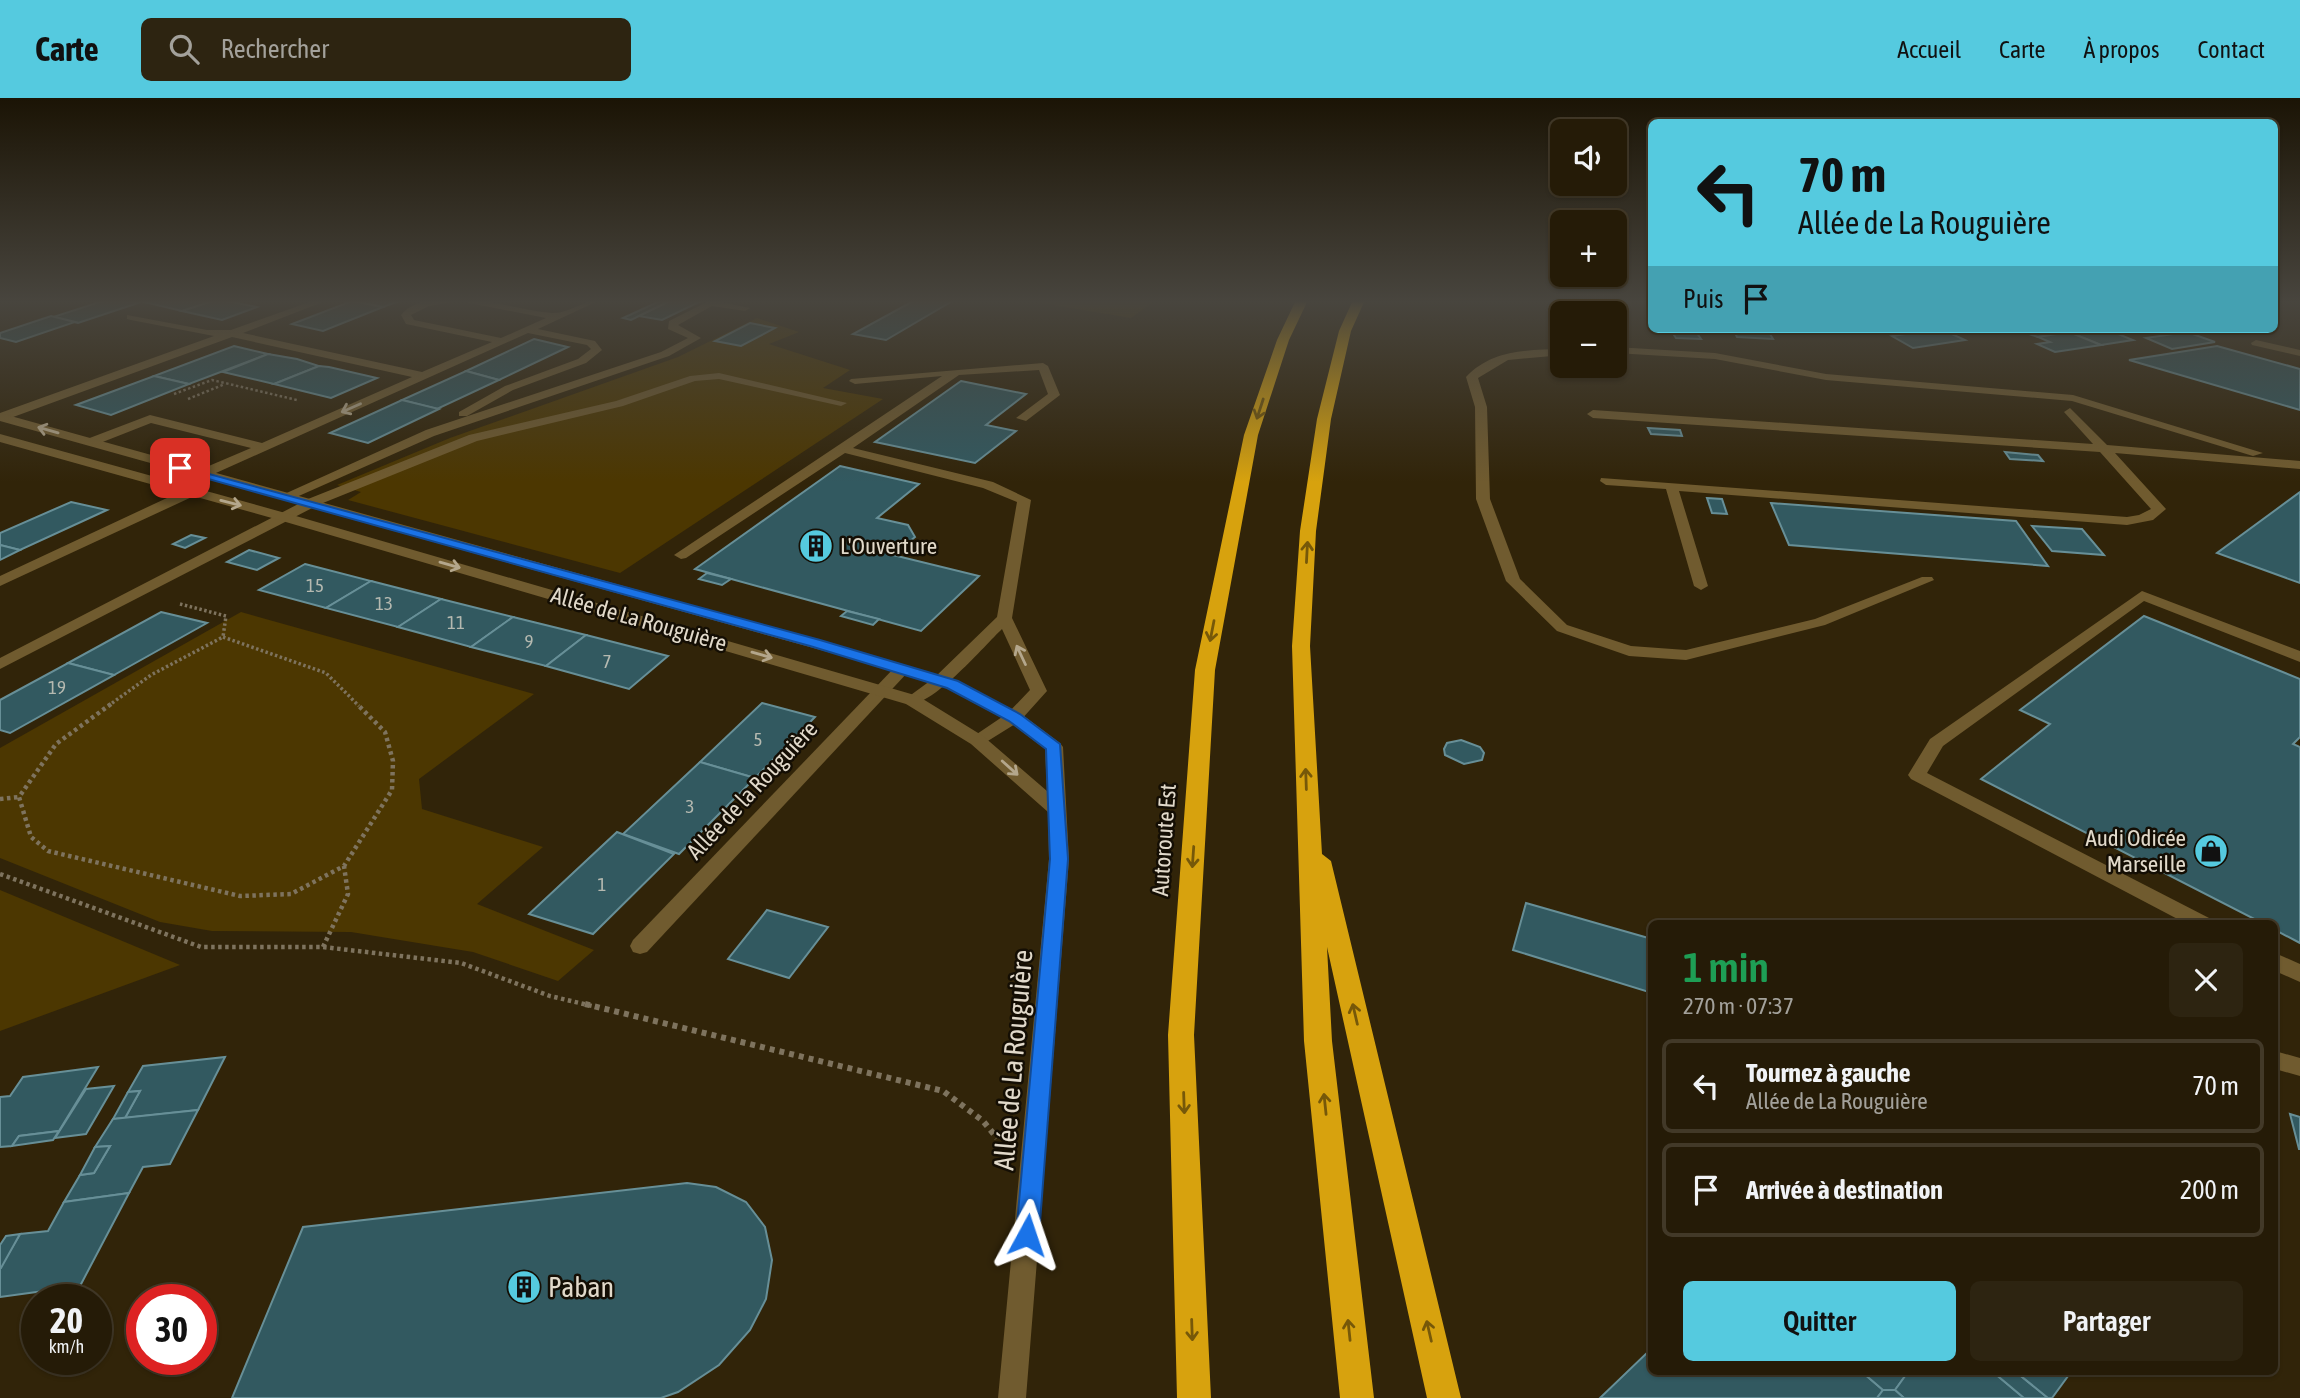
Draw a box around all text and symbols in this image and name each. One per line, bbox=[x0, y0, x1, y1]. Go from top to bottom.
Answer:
search box bbox=[141, 18, 631, 81]
text: Carte bbox=[35, 30, 99, 68]
icon: search bbox=[165, 30, 203, 68]
text: Rechercher bbox=[221, 34, 329, 64]
text: Accueil bbox=[1897, 36, 1961, 63]
text: Carte bbox=[1999, 36, 2045, 63]
text: À propos bbox=[2083, 36, 2159, 63]
text: Contact bbox=[2197, 36, 2265, 63]
map controls bbox=[1550, 119, 1627, 378]
button: sound bbox=[1550, 119, 1627, 196]
text: 70 m bbox=[1798, 146, 1886, 202]
icon: left bbox=[1683, 147, 1774, 238]
text: Allée de La Rouguière bbox=[1798, 204, 2051, 241]
button: + bbox=[1550, 210, 1627, 287]
icon: arrive bbox=[1737, 280, 1775, 318]
text: Puis bbox=[1683, 284, 1723, 314]
button: − bbox=[1550, 301, 1627, 378]
one-way arrow bbox=[1253, 397, 1265, 419]
one-way arrow bbox=[340, 402, 362, 415]
one-way arrow bbox=[38, 423, 60, 436]
pin bbox=[150, 438, 210, 498]
icon: arrive bbox=[161, 449, 199, 487]
one-way arrow bbox=[219, 497, 242, 510]
building icon: L'Ouverture bbox=[797, 527, 835, 565]
place label: L'Ouverture bbox=[840, 533, 937, 559]
one-way arrow bbox=[1301, 541, 1314, 564]
one-way arrow bbox=[438, 559, 460, 572]
house number: 15 bbox=[306, 574, 324, 596]
street label: Allée de La Rouguière bbox=[548, 581, 730, 657]
house number: 13 bbox=[375, 592, 393, 614]
house number: 11 bbox=[447, 611, 465, 633]
one-way arrow bbox=[1205, 619, 1219, 642]
house number: 9 bbox=[525, 630, 534, 652]
one-way arrow bbox=[1014, 645, 1028, 666]
one-way arrow bbox=[751, 649, 773, 662]
house number: 7 bbox=[603, 650, 611, 672]
house number: 19 bbox=[48, 676, 66, 698]
street label: Allée de la Rouguière bbox=[681, 716, 823, 864]
house number: 5 bbox=[754, 728, 762, 750]
one-way arrow bbox=[1001, 760, 1019, 776]
one-way arrow bbox=[1299, 768, 1313, 791]
street label: Autoroute Est bbox=[1147, 783, 1181, 897]
house number: 3 bbox=[686, 795, 694, 817]
place label: Audi Odicée Marseille bbox=[2085, 825, 2186, 877]
shop icon: Audi Odicée Marseille bbox=[2192, 832, 2230, 870]
one-way arrow bbox=[1186, 845, 1199, 868]
house number: 1 bbox=[598, 873, 606, 895]
text: 1 min bbox=[1683, 943, 1769, 991]
button: close bbox=[2169, 943, 2243, 1017]
street label: Allée de La Rouguière bbox=[987, 948, 1039, 1172]
text: 270 m · 07:37 bbox=[1683, 993, 1794, 1019]
one-way arrow bbox=[1348, 1004, 1361, 1026]
text: Tournez à gauche bbox=[1746, 1058, 1911, 1088]
icon: left bbox=[1687, 1067, 1725, 1105]
text: 70 m bbox=[2192, 1071, 2239, 1101]
text: Allée de La Rouguière bbox=[1746, 1088, 1928, 1114]
one-way arrow bbox=[1177, 1091, 1190, 1114]
one-way arrow bbox=[1318, 1093, 1331, 1116]
icon: arrive bbox=[1687, 1171, 1725, 1209]
text: Arrivée à destination bbox=[1746, 1175, 1943, 1205]
text: 200 m bbox=[2180, 1175, 2239, 1205]
position arrow bbox=[990, 1198, 1064, 1272]
building icon: Paban bbox=[505, 1268, 543, 1306]
place label: Paban bbox=[548, 1271, 614, 1303]
button: Quitter bbox=[1683, 1281, 1956, 1361]
button: Partager bbox=[1970, 1281, 2243, 1361]
speed limit sign: 30 bbox=[126, 1284, 217, 1375]
text: 20 bbox=[50, 1300, 83, 1340]
one-way arrow bbox=[1185, 1319, 1198, 1342]
one-way arrow bbox=[1343, 1319, 1356, 1342]
one-way arrow bbox=[1422, 1320, 1436, 1343]
text: km/h bbox=[49, 1336, 84, 1357]

